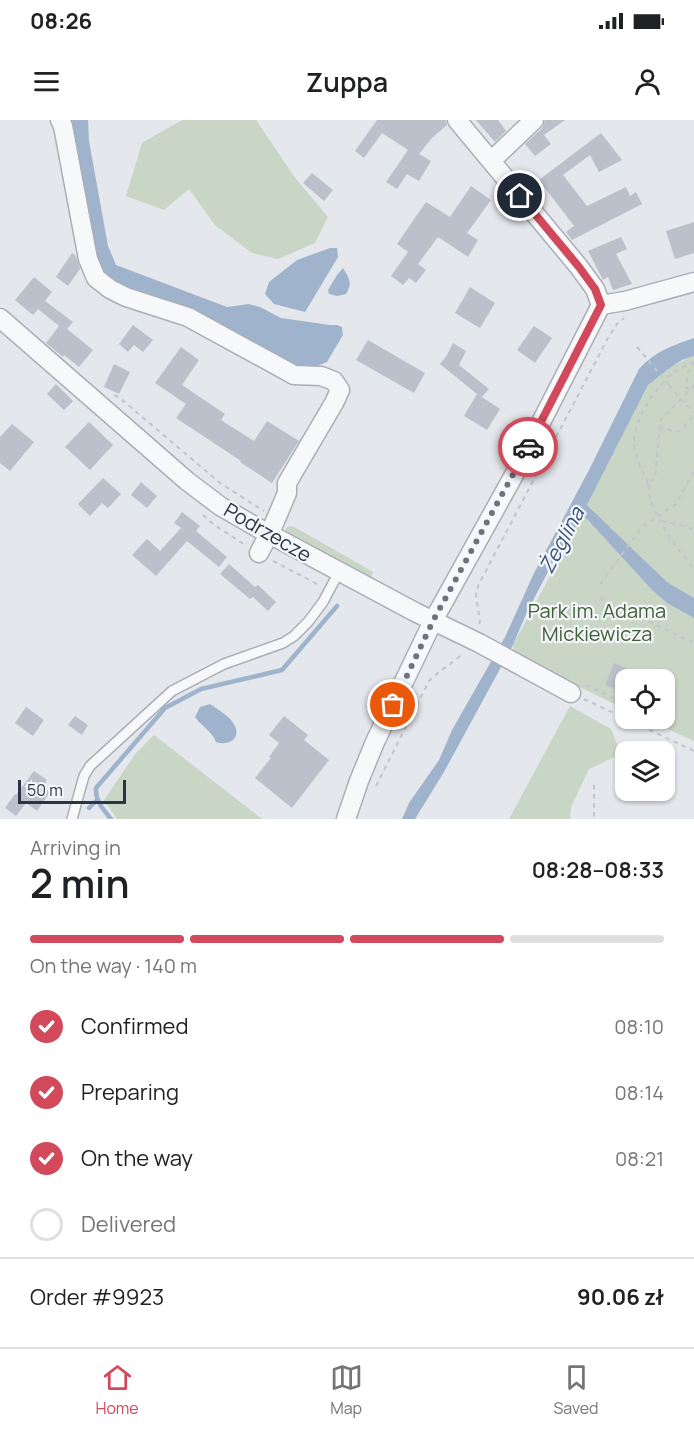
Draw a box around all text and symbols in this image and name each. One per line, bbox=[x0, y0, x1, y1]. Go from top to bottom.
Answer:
text: 08:26 bbox=[30, 6, 92, 36]
text: Zuppa bbox=[306, 63, 388, 100]
icon: menu bbox=[30, 65, 63, 98]
icon: person bbox=[631, 65, 664, 98]
pin bbox=[494, 170, 545, 221]
icon: home bbox=[503, 179, 536, 212]
courier bbox=[498, 417, 558, 477]
icon: car bbox=[512, 431, 545, 464]
street label: Podrzecze bbox=[219, 496, 317, 568]
water label: Żeglina bbox=[532, 501, 591, 578]
park label: Park im. Adama Mickiewicza bbox=[528, 597, 666, 647]
map controls bbox=[615, 669, 675, 801]
button: locate bbox=[615, 669, 675, 729]
pin bbox=[367, 679, 418, 730]
icon: bag bbox=[376, 688, 409, 721]
button: layers bbox=[615, 741, 675, 801]
scale bar bbox=[18, 777, 126, 804]
text: 50 m bbox=[27, 779, 63, 801]
text: Arriving in bbox=[30, 834, 121, 861]
text: 08:28–08:33 bbox=[532, 855, 664, 885]
text: 2 min bbox=[30, 856, 129, 910]
text: On the way · 140 m bbox=[30, 952, 197, 979]
icon: check bbox=[30, 1010, 63, 1043]
text: Confirmed bbox=[81, 1011, 189, 1041]
text: 08:10 bbox=[614, 1013, 664, 1040]
icon: check bbox=[30, 1076, 63, 1109]
text: Preparing bbox=[81, 1077, 179, 1107]
text: 08:14 bbox=[615, 1079, 664, 1106]
icon: check bbox=[30, 1142, 63, 1175]
text: On the way bbox=[81, 1143, 193, 1173]
text: 08:21 bbox=[615, 1145, 664, 1172]
text: Delivered bbox=[81, 1209, 176, 1239]
text: Order #9923 bbox=[30, 1282, 164, 1312]
text: 90.06 zł bbox=[577, 1282, 664, 1312]
tab: Home bbox=[95, 1361, 139, 1419]
tab: Map bbox=[330, 1361, 363, 1419]
tab: Saved bbox=[553, 1361, 599, 1419]

